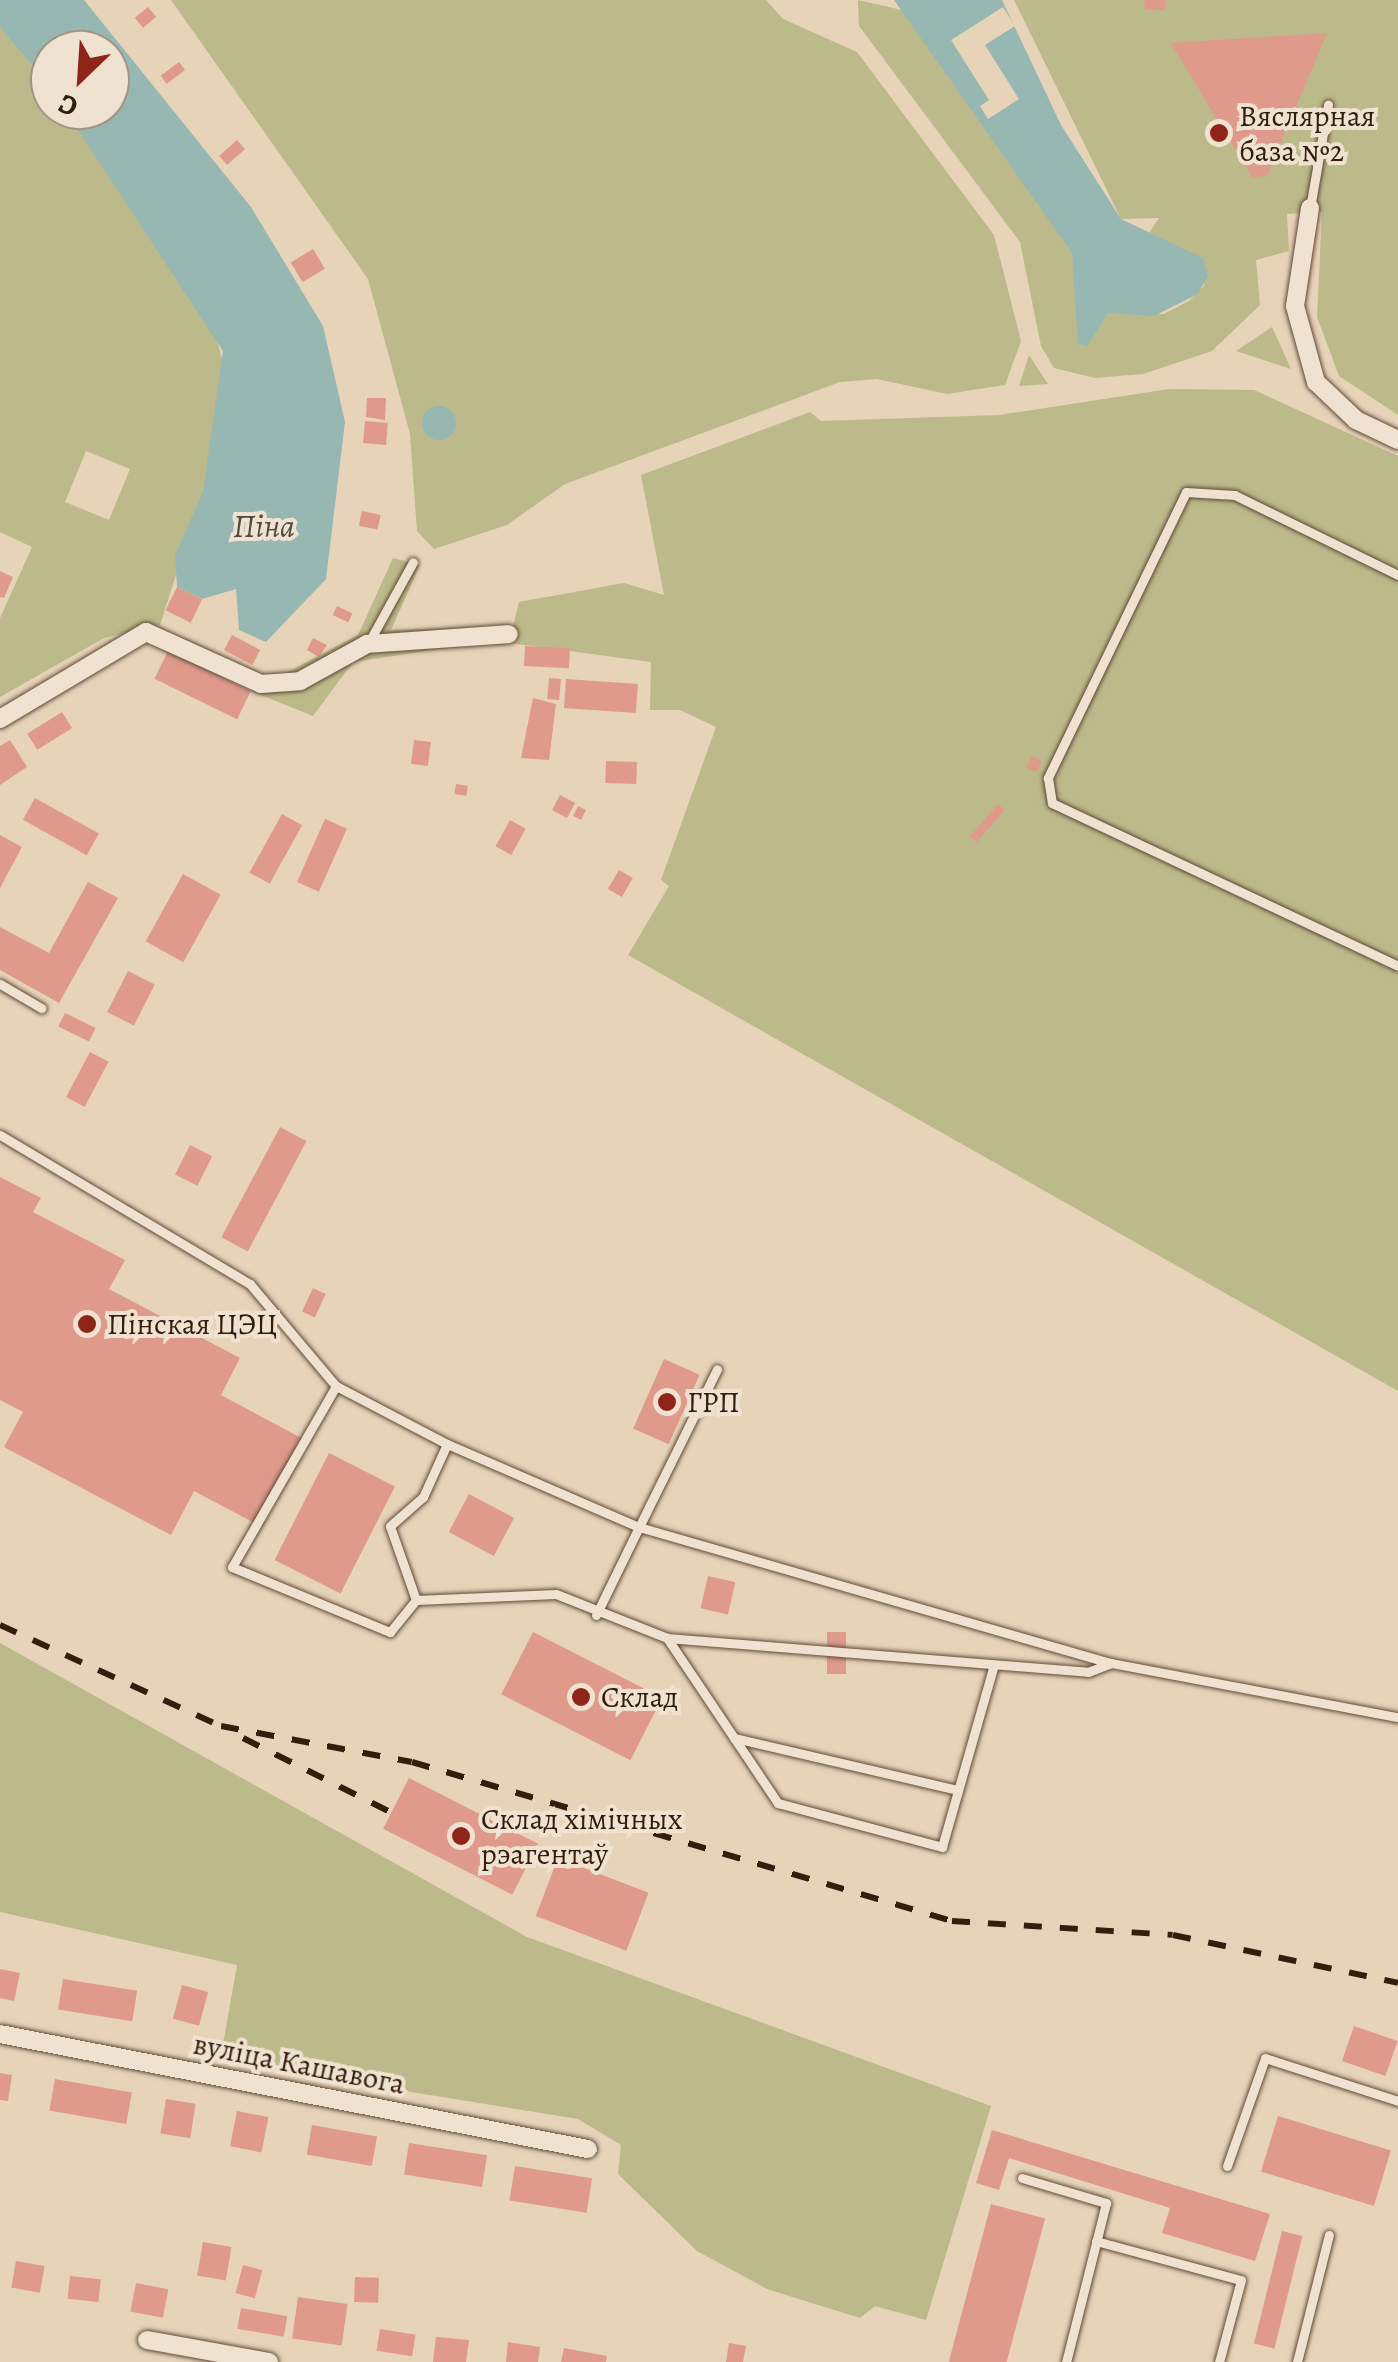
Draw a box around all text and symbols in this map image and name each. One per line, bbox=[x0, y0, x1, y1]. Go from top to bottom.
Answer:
north arrow bbox=[30, 30, 130, 130]
text: С bbox=[52, 85, 84, 126]
place label: Вяслярная база №2 bbox=[1239, 98, 1375, 168]
marker: Вяслярная база №2 bbox=[1208, 122, 1230, 144]
water label: Піна bbox=[233, 507, 295, 545]
place label: Пінская ЦЭЦ bbox=[107, 1306, 277, 1342]
marker: Пінская ЦЭЦ bbox=[76, 1313, 98, 1335]
place label: ГРП bbox=[687, 1384, 740, 1420]
marker: ГРП bbox=[656, 1391, 678, 1413]
place label: Склад bbox=[601, 1679, 678, 1715]
marker: Склад bbox=[570, 1686, 592, 1708]
place label: Склад хімічных рэагентаў bbox=[481, 1801, 682, 1872]
marker: Склад хімічных рэагентаў bbox=[450, 1825, 472, 1847]
street label: вуліца Кашавога bbox=[190, 2026, 408, 2102]

